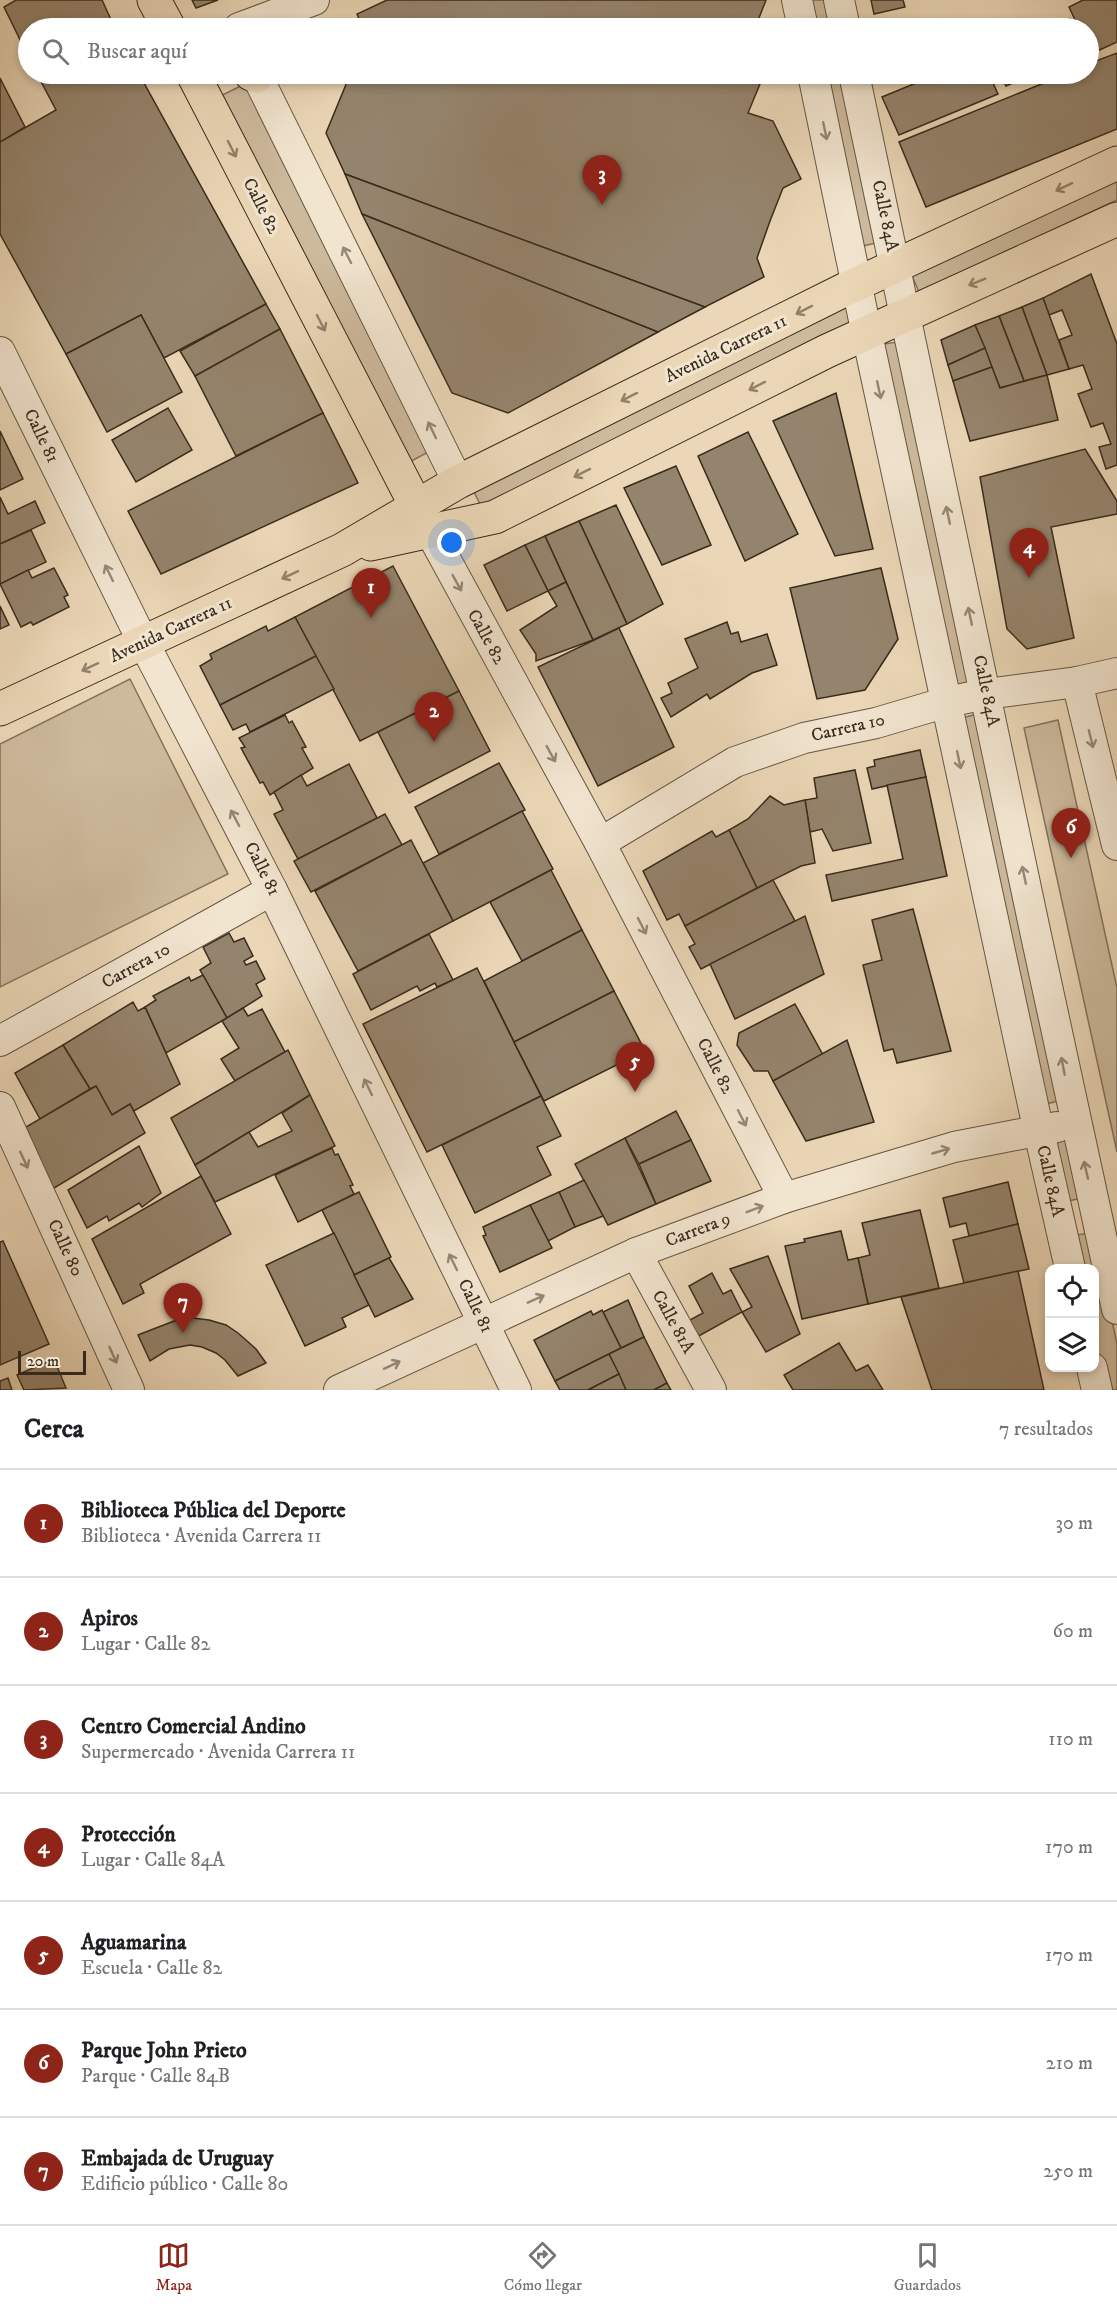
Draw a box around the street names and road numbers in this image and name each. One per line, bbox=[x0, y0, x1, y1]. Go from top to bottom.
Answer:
street label: Calle 82 bbox=[238, 174, 284, 238]
street label: Calle 84A bbox=[867, 178, 903, 254]
street label: Avenida Carrera 11 bbox=[661, 310, 791, 388]
street label: Calle 81 bbox=[19, 405, 63, 467]
street label: Avenida Carrera 11 bbox=[106, 592, 236, 668]
street label: Calle 82 bbox=[462, 606, 510, 669]
street label: Calle 84A bbox=[968, 653, 1004, 729]
street label: Carrera 10 bbox=[809, 709, 887, 747]
street label: Calle 81 bbox=[239, 838, 285, 900]
street label: Carrera 10 bbox=[98, 938, 174, 994]
street label: Calle 82 bbox=[692, 1034, 738, 1098]
street label: Calle 84A bbox=[1031, 1143, 1069, 1219]
street label: Carrera 9 bbox=[662, 1208, 734, 1252]
street label: Calle 80 bbox=[42, 1216, 88, 1280]
street label: Calle 81 bbox=[453, 1275, 497, 1337]
street label: Calle 81A bbox=[647, 1287, 700, 1358]

